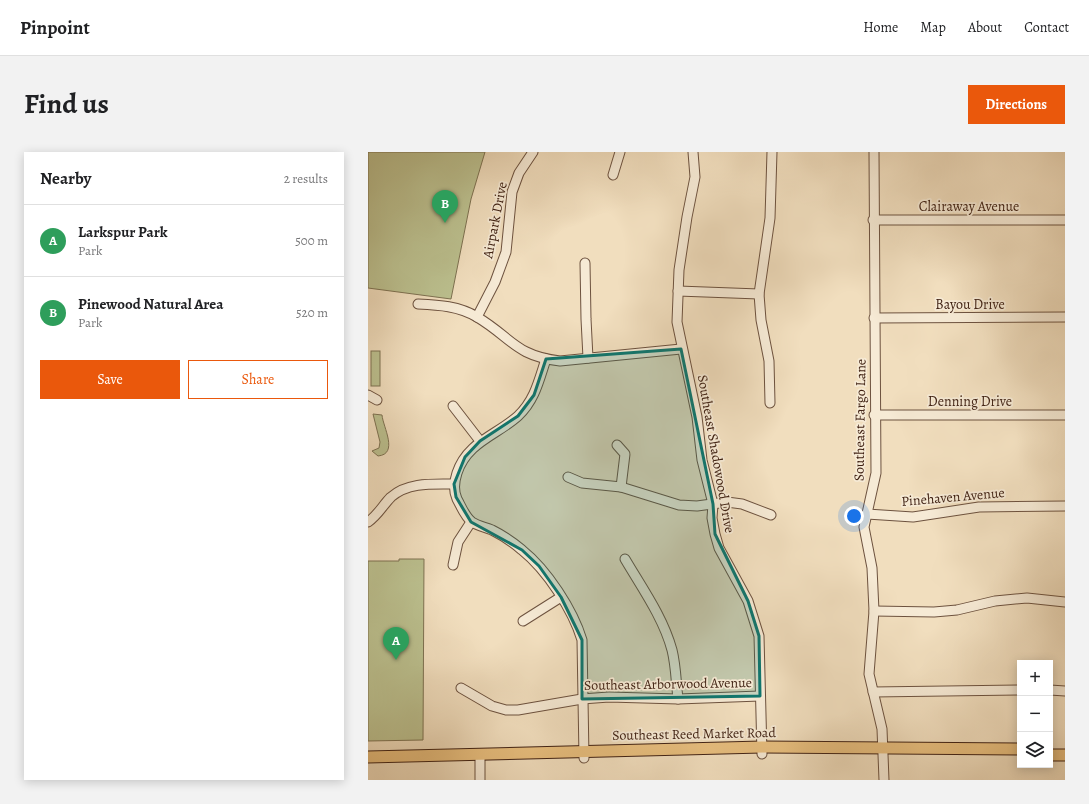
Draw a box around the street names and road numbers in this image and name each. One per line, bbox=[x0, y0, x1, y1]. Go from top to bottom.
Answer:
street label: Airpark Drive bbox=[478, 180, 512, 261]
street label: Clairaway Avenue bbox=[919, 197, 1019, 216]
street label: Bayou Drive bbox=[935, 295, 1005, 314]
street label: Southeast Fargo Lane bbox=[849, 359, 871, 481]
street label: Southeast Shadowood Drive bbox=[693, 373, 739, 535]
street label: Denning Drive bbox=[928, 392, 1012, 411]
street label: Pinehaven Avenue bbox=[901, 483, 1005, 511]
street label: Southeast Arborwood Avenue bbox=[584, 673, 752, 695]
street label: Southeast Reed Market Road bbox=[612, 723, 776, 745]

